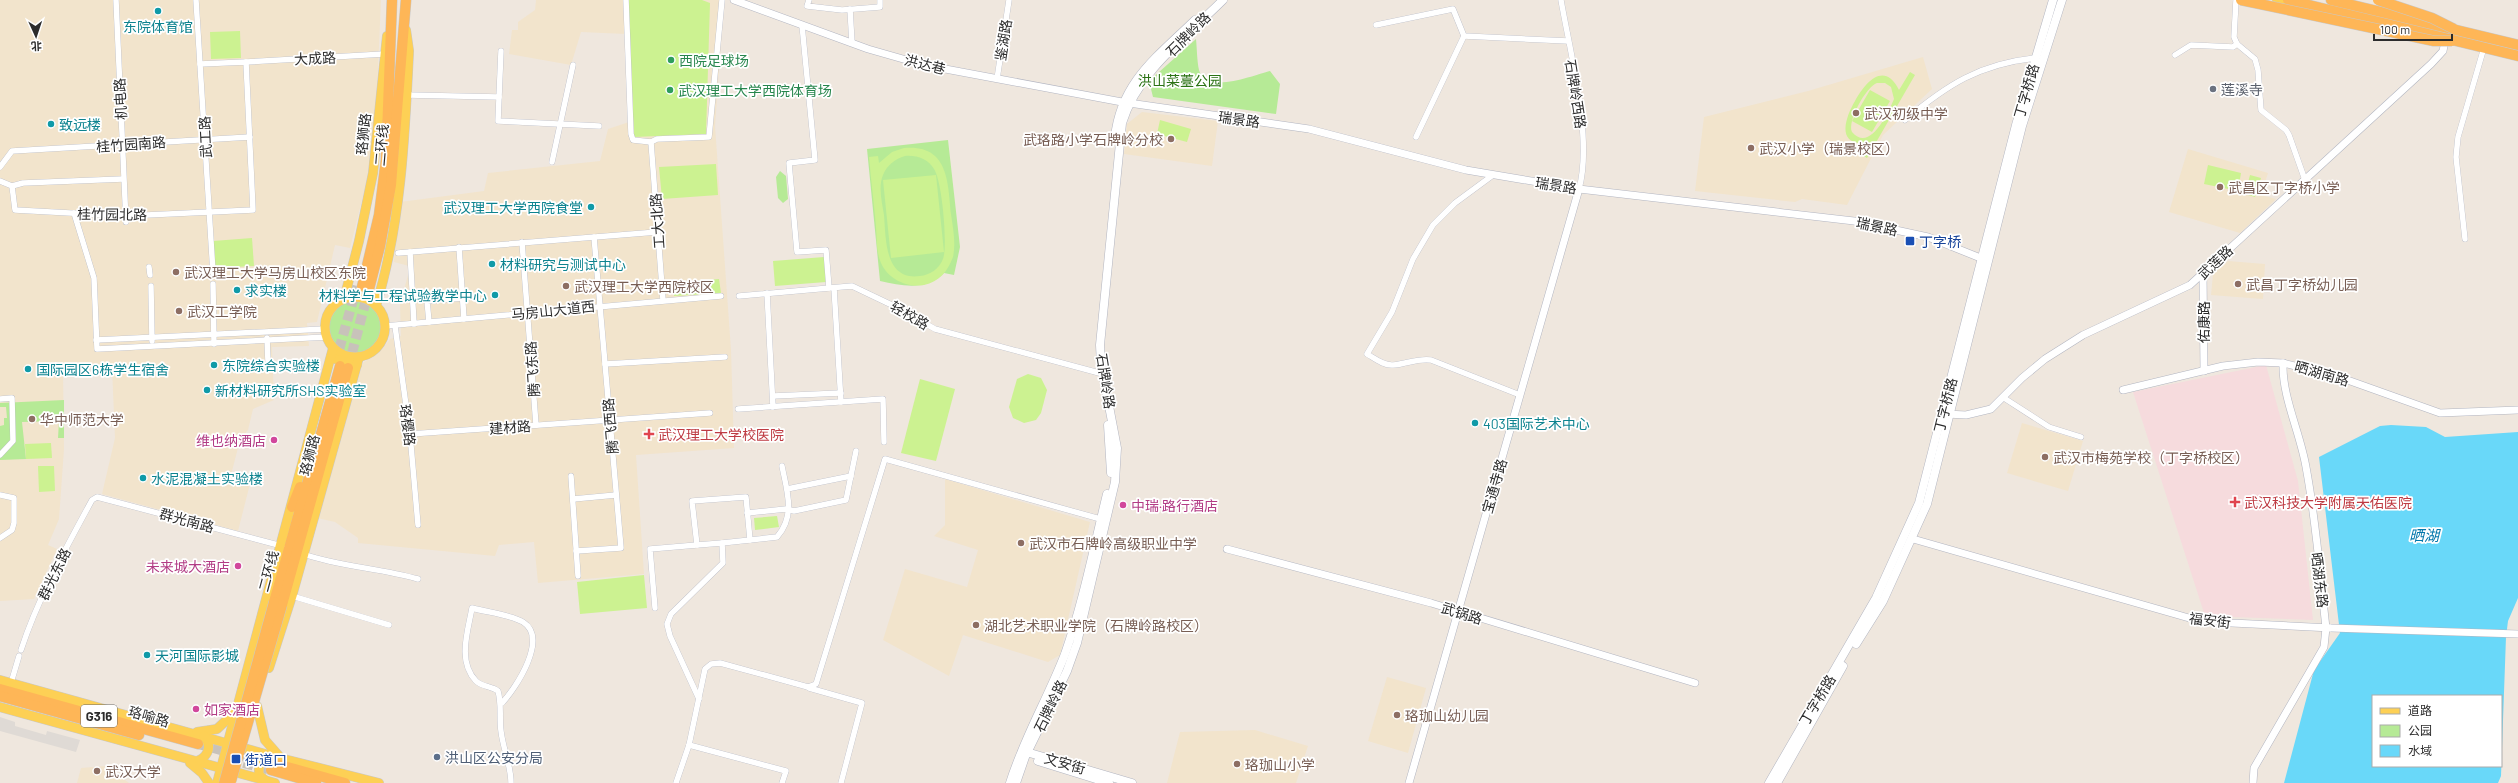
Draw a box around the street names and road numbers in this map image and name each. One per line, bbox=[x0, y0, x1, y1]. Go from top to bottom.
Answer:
street label: 石牌岭路 bbox=[1162, 8, 1214, 60]
street label: 鉴湖路 bbox=[991, 18, 1015, 62]
street label: 大成路 bbox=[294, 48, 336, 68]
street label: 洪达巷 bbox=[903, 51, 947, 77]
street label: 石牌岭西路 bbox=[1562, 58, 1590, 130]
street label: 丁字桥路 bbox=[2010, 62, 2042, 120]
street label: 机电路 bbox=[110, 78, 130, 120]
street label: 瑞景路 bbox=[1217, 108, 1261, 130]
street label: 珞狮路 bbox=[352, 112, 374, 156]
street label: 武工路 bbox=[195, 116, 215, 158]
street label: 二环线 bbox=[371, 123, 391, 167]
street label: 桂竹园南路 bbox=[95, 133, 167, 155]
street label: 瑞景路 bbox=[1534, 173, 1578, 197]
street label: 工大北路 bbox=[647, 192, 667, 250]
street label: 桂竹园北路 bbox=[77, 205, 147, 223]
street label: 瑞景路 bbox=[1855, 213, 1899, 239]
street label: 武莲路 bbox=[2194, 241, 2236, 283]
street label: 马房山大道西 bbox=[510, 297, 596, 323]
street label: 轻校路 bbox=[888, 297, 932, 333]
street label: 佑康路 bbox=[2195, 301, 2212, 343]
street label: 腾飞东路 bbox=[522, 340, 542, 398]
street label: 石牌岭路 bbox=[1093, 352, 1119, 410]
street label: 晒湖南路 bbox=[2293, 357, 2351, 389]
street label: 丁字桥路 bbox=[1930, 376, 1960, 434]
street label: 腾飞西路 bbox=[599, 397, 621, 455]
street label: 珞樱路 bbox=[397, 403, 419, 447]
street label: 建材路 bbox=[488, 417, 532, 437]
street label: 珞狮路 bbox=[295, 433, 323, 477]
street label: 宝通寺路 bbox=[1478, 457, 1510, 515]
street label: 群光南路 bbox=[158, 505, 216, 535]
street label: 群光东路 bbox=[34, 545, 74, 603]
street label: 二环线 bbox=[254, 549, 282, 593]
street label: 晒湖东路 bbox=[2308, 551, 2332, 609]
street label: 武锅路 bbox=[1439, 599, 1485, 627]
street label: 福安街 bbox=[2188, 609, 2232, 631]
street label: 丁字桥路 bbox=[1795, 672, 1839, 728]
street label: 石牌岭路 bbox=[1030, 677, 1070, 735]
street label: 珞喻路 bbox=[126, 702, 172, 730]
road number: G316 bbox=[81, 705, 117, 727]
street label: 文安街 bbox=[1042, 749, 1088, 777]

